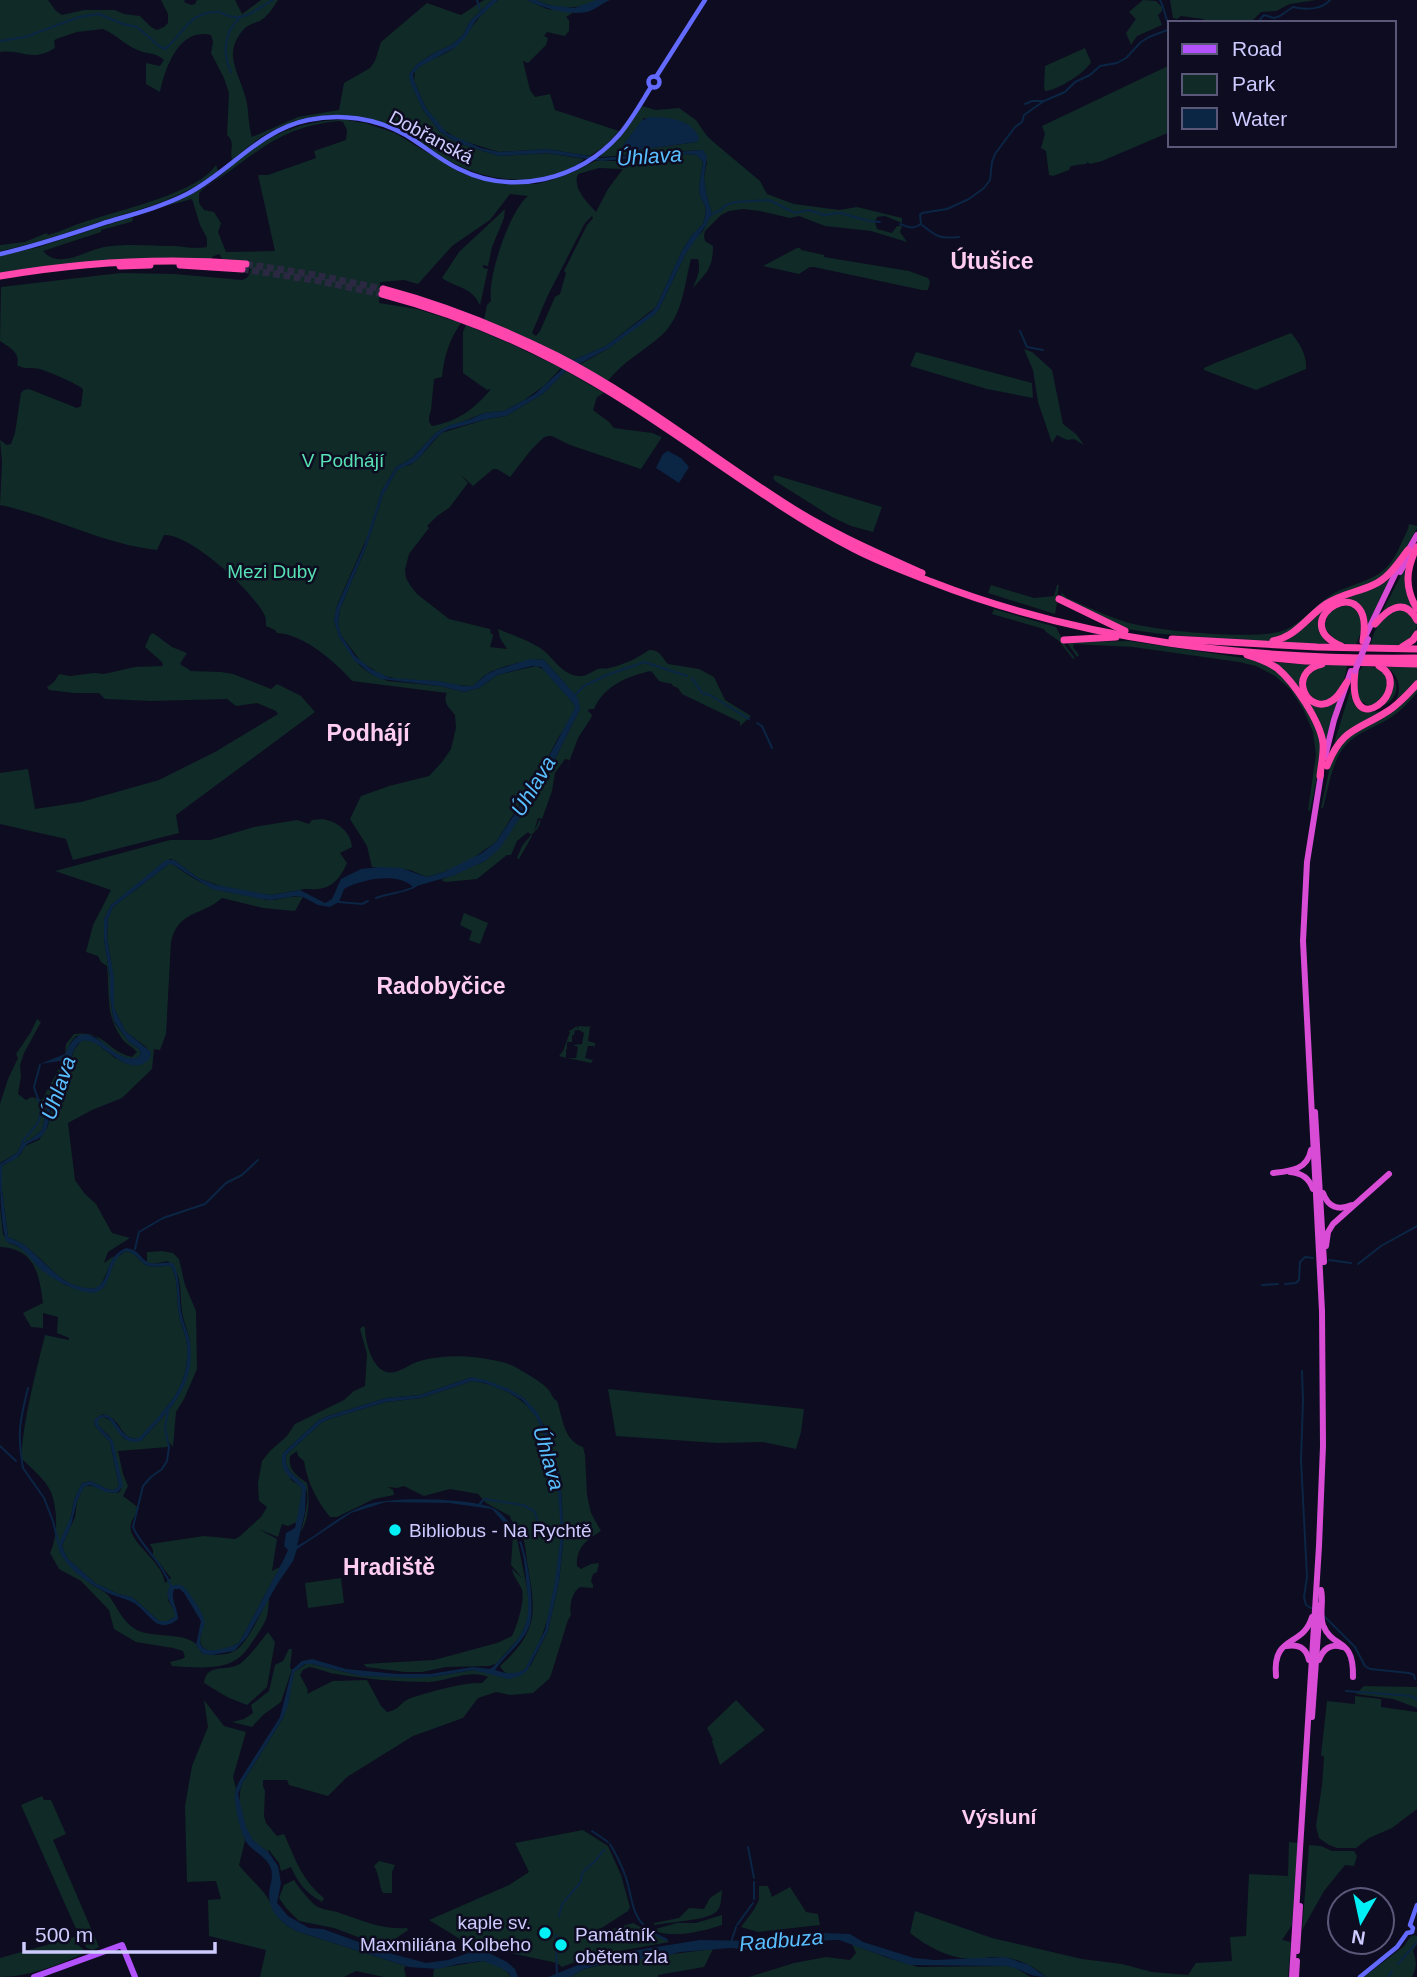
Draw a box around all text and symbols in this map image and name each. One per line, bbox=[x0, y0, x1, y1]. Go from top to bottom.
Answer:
legend bbox=[1168, 21, 1396, 147]
text: Road bbox=[1232, 37, 1282, 60]
text: Park bbox=[1232, 72, 1276, 95]
street label: Dobřanská bbox=[386, 106, 477, 168]
text: Water bbox=[1232, 107, 1287, 130]
water label: Úhlava bbox=[616, 142, 682, 170]
district label: Útušice bbox=[950, 247, 1034, 274]
park label: V Podhájí bbox=[302, 450, 385, 471]
park label: Mezi Duby bbox=[227, 561, 317, 582]
district label: Podhájí bbox=[326, 720, 411, 746]
water label: Úhlava bbox=[506, 752, 560, 820]
district label: Radobyčice bbox=[376, 973, 506, 999]
water label: Úhlava bbox=[36, 1053, 80, 1123]
water label: Úhlava bbox=[529, 1423, 569, 1493]
place label: Bibliobus - Na Rychtě bbox=[409, 1520, 592, 1541]
marker: Bibliobus - Na Rychtě bbox=[387, 1522, 403, 1538]
district label: Hradiště bbox=[343, 1554, 435, 1580]
district label: Výsluní bbox=[962, 1805, 1038, 1828]
north arrow bbox=[1326, 1886, 1396, 1956]
scale bar bbox=[24, 1910, 215, 1954]
place label: kaple sv. Maxmiliána Kolbeho bbox=[360, 1912, 531, 1955]
text: 500 m bbox=[35, 1923, 93, 1946]
place label: Památník obětem zla bbox=[575, 1924, 668, 1967]
marker: kaple sv. Maxmiliána Kolbeho bbox=[537, 1925, 553, 1941]
water label: Radbuza bbox=[738, 1925, 824, 1955]
text: N bbox=[1350, 1926, 1367, 1949]
marker: Památník obětem zla bbox=[553, 1937, 569, 1953]

